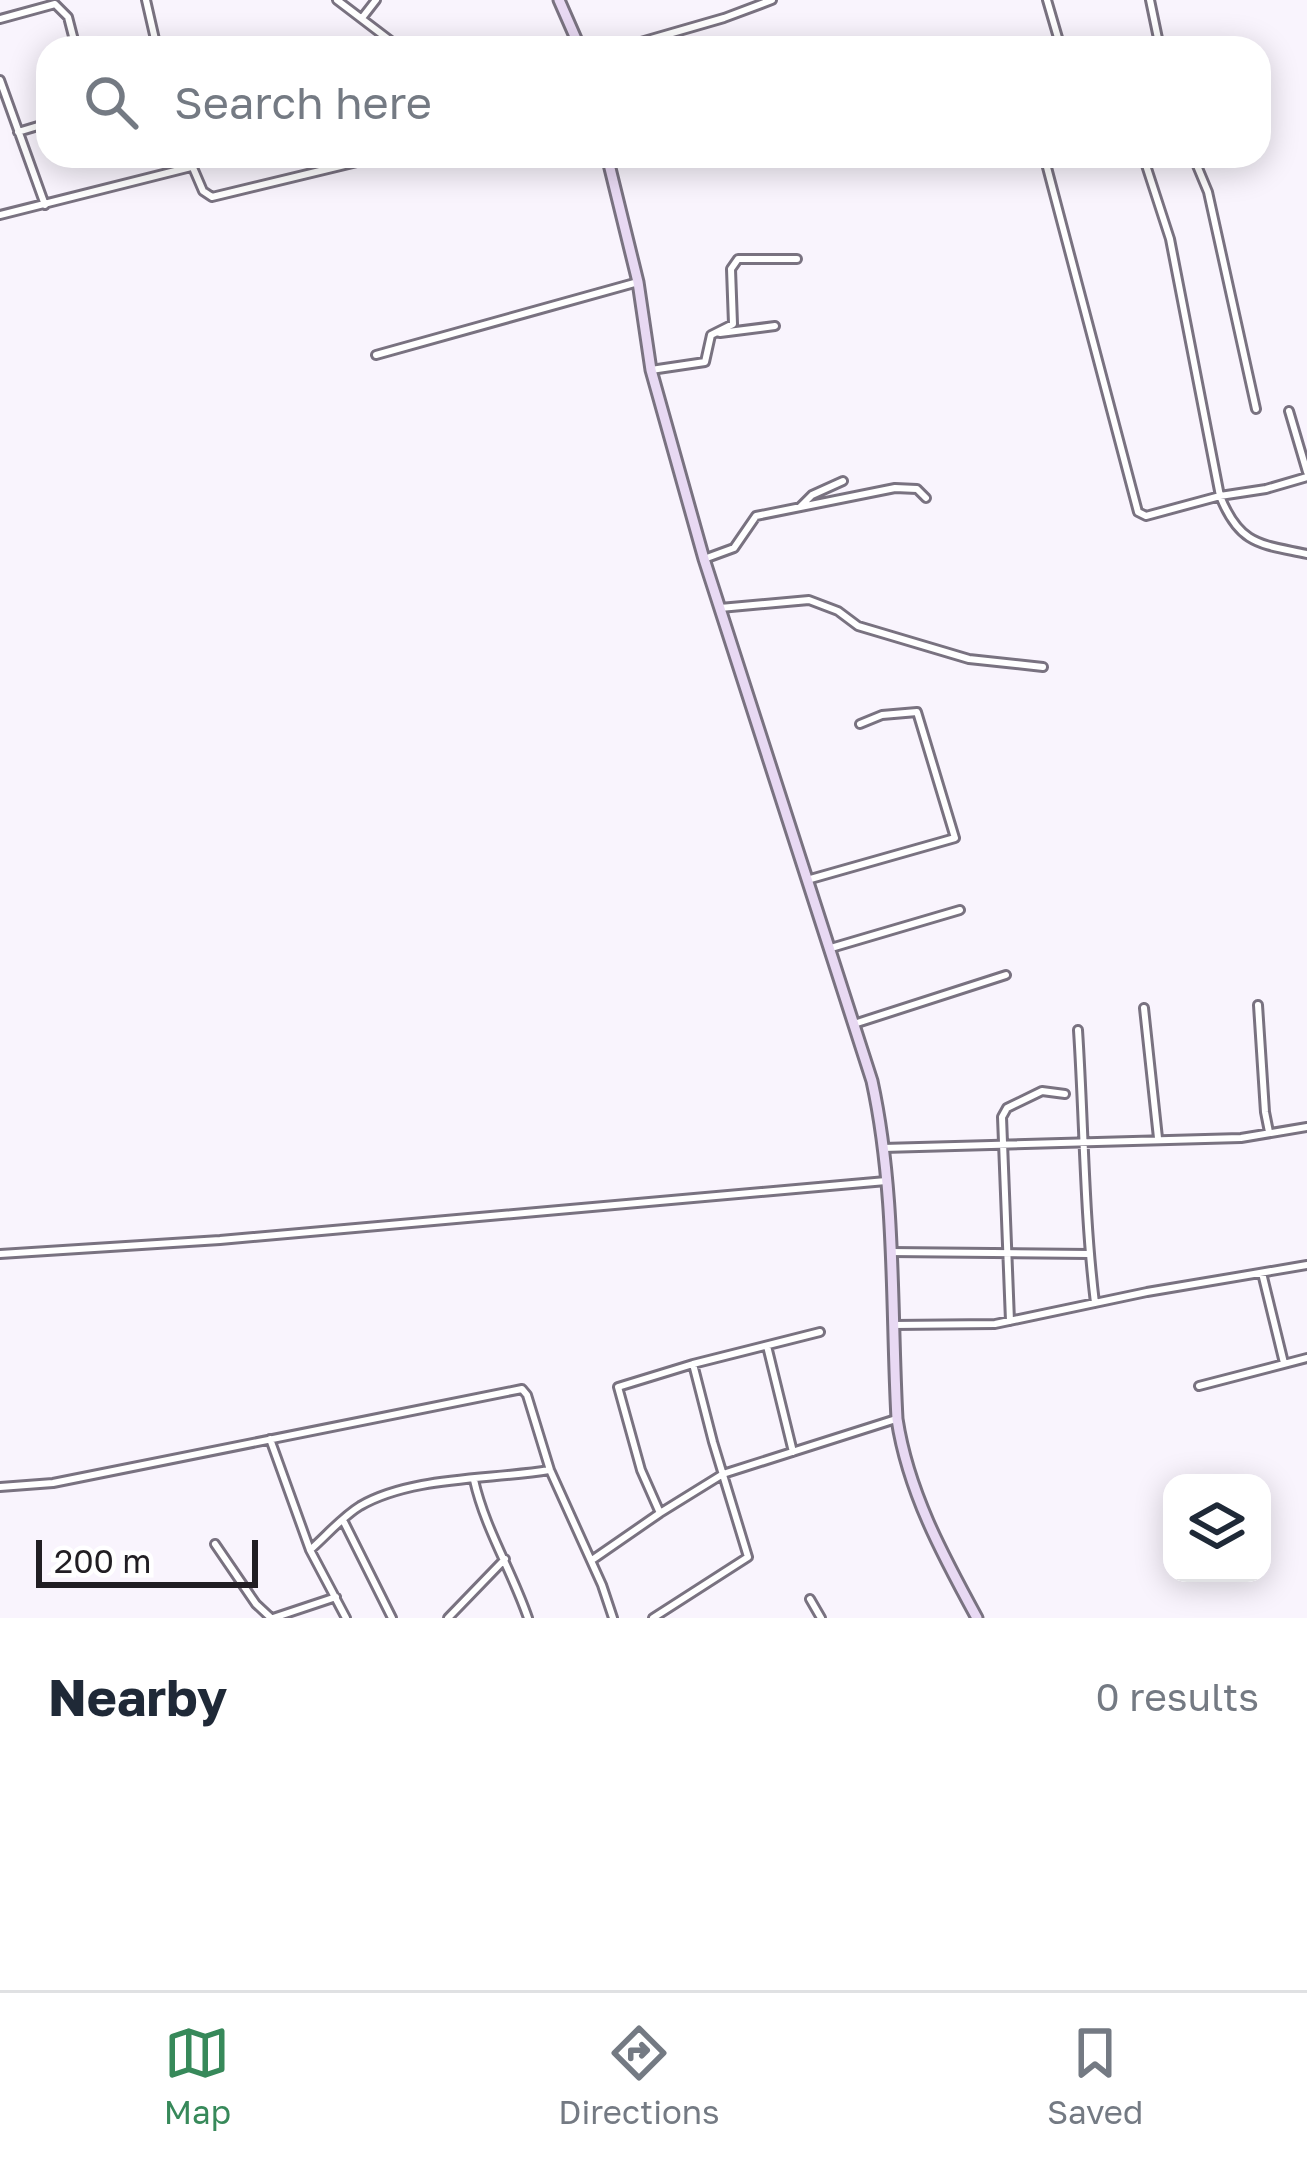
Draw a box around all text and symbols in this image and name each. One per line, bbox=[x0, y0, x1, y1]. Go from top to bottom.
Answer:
search box bbox=[36, 36, 1271, 168]
icon: search bbox=[78, 69, 144, 135]
text: Search here bbox=[174, 75, 432, 129]
map controls bbox=[1163, 1474, 1271, 1582]
button: layers bbox=[1163, 1474, 1271, 1582]
scale bar bbox=[36, 1534, 258, 1587]
text: 200 m bbox=[54, 1541, 152, 1580]
text: Nearby bbox=[48, 1666, 227, 1727]
text: 0 results bbox=[1095, 1673, 1259, 1720]
tab: Map bbox=[164, 2020, 231, 2131]
tab: Directions bbox=[558, 2020, 720, 2131]
tab: Saved bbox=[1047, 2020, 1143, 2131]

